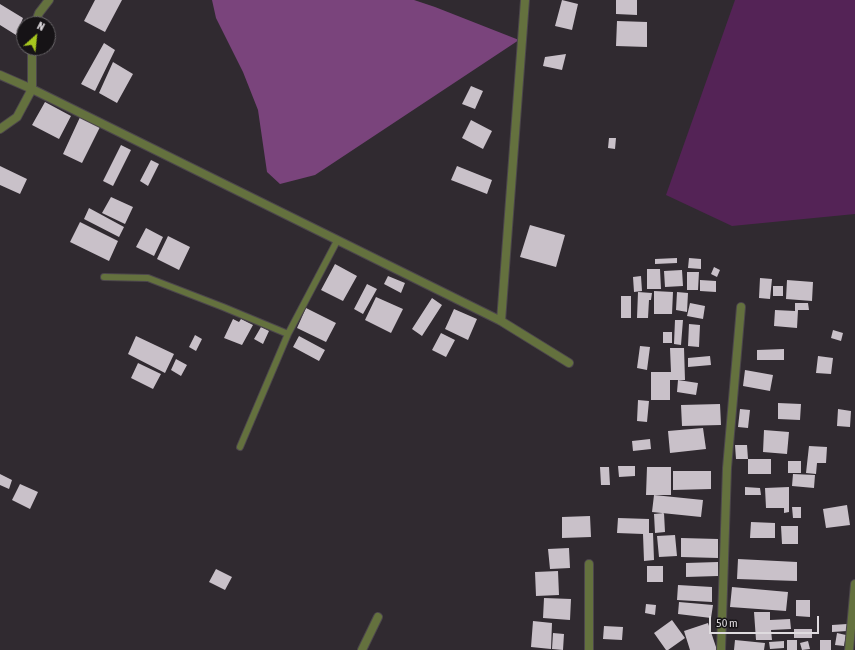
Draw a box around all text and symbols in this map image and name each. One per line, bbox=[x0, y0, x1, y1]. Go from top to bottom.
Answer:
north arrow bbox=[16, 16, 56, 56]
text: N bbox=[35, 19, 47, 33]
scale bar bbox=[711, 608, 821, 634]
text: 50 m bbox=[716, 616, 738, 630]

